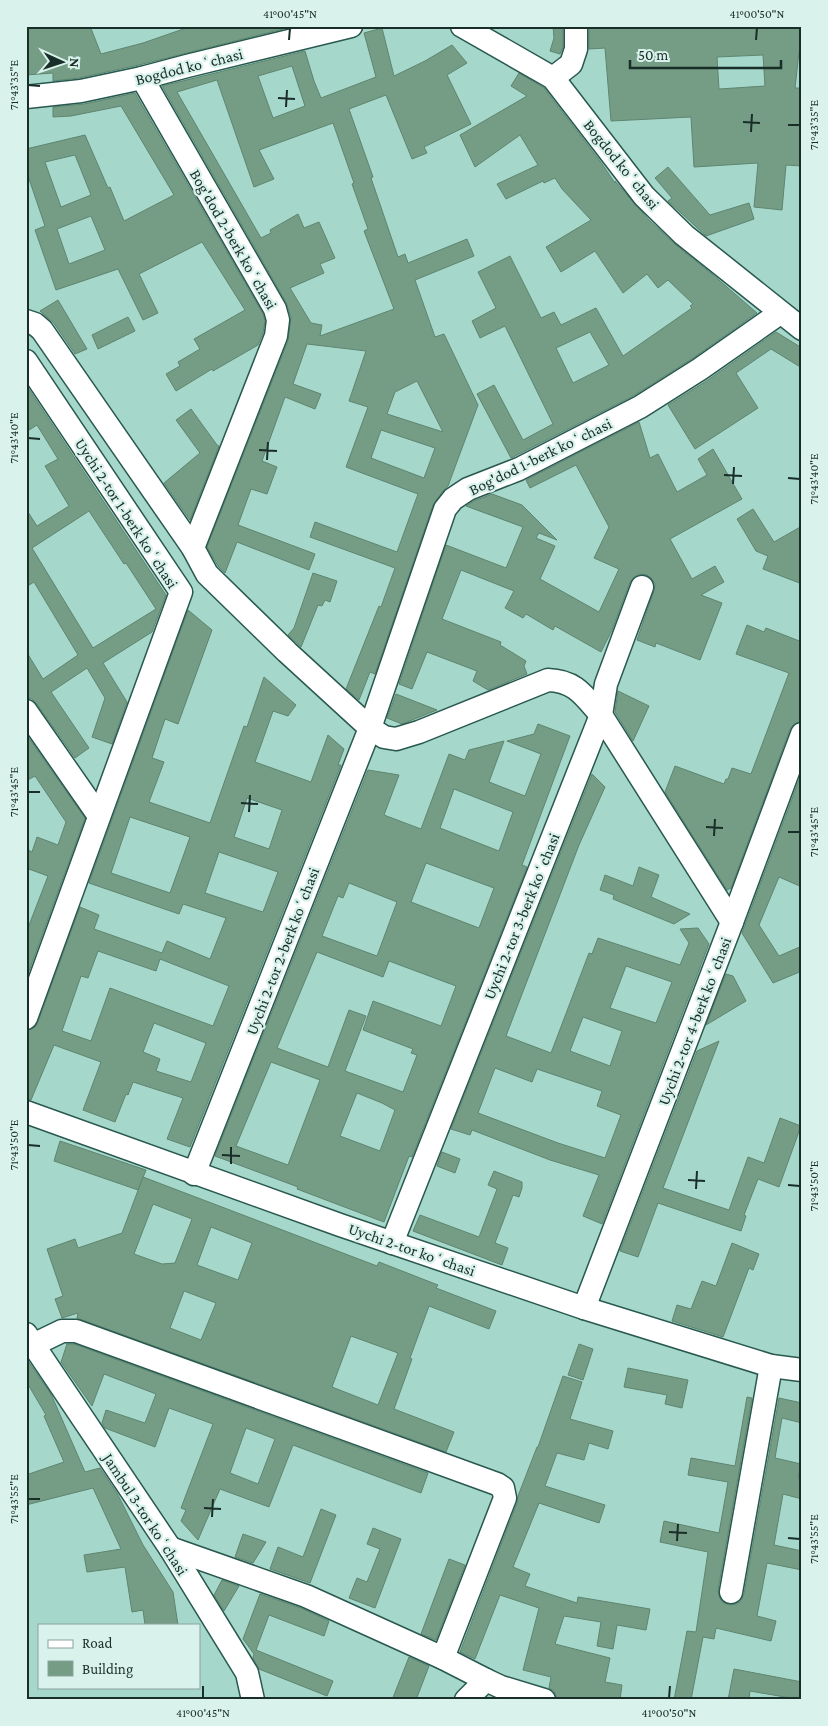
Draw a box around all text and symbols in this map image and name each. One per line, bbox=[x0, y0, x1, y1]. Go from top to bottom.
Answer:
text: 41°00'45"N bbox=[263, 7, 317, 21]
text: 41°00'50"N bbox=[730, 7, 785, 21]
north arrow bbox=[38, 38, 88, 88]
scale bar bbox=[630, 38, 782, 70]
street label: Bogdod koʻchasi bbox=[134, 45, 245, 89]
text: 50 m bbox=[638, 47, 668, 63]
text: N bbox=[67, 57, 83, 68]
text: 71°43'35"E bbox=[7, 60, 21, 110]
text: 71°43'35"E bbox=[807, 100, 821, 150]
street label: Bogdod koʻchasi bbox=[580, 116, 663, 213]
street label: Bog'dod 2-berk koʻchasi bbox=[186, 166, 281, 313]
text: 71°43'40"E bbox=[7, 412, 21, 463]
street label: Bog'dod 1-berk koʻchasi bbox=[466, 415, 615, 499]
street label: Uychi 2-tor 1-berk koʻchasi bbox=[71, 435, 182, 592]
text: 71°43'40"E bbox=[807, 453, 821, 504]
text: 71°43'45"E bbox=[7, 767, 21, 817]
text: 71°43'45"E bbox=[807, 807, 821, 857]
street label: Uychi 2-tor 3-berk koʻchasi bbox=[480, 831, 564, 1002]
street label: Uychi 2-tor 2-berk koʻchasi bbox=[243, 865, 323, 1038]
street label: Uychi 2-tor 4-berk koʻchasi bbox=[655, 935, 735, 1108]
text: 71°43'50"E bbox=[7, 1119, 21, 1170]
text: 71°43'50"E bbox=[807, 1160, 821, 1211]
street label: Uychi 2-tor koʻchasi bbox=[346, 1220, 477, 1280]
street label: Jambul 3-tor koʻchasi bbox=[98, 1448, 191, 1579]
text: 71°43'55"E bbox=[7, 1474, 21, 1524]
text: 71°43'55"E bbox=[807, 1514, 821, 1564]
legend bbox=[38, 1624, 200, 1688]
text: Road bbox=[82, 1635, 113, 1651]
text: Building bbox=[82, 1661, 133, 1678]
text: 41°00'45"N bbox=[176, 1706, 230, 1720]
text: 41°00'50"N bbox=[642, 1706, 697, 1720]

